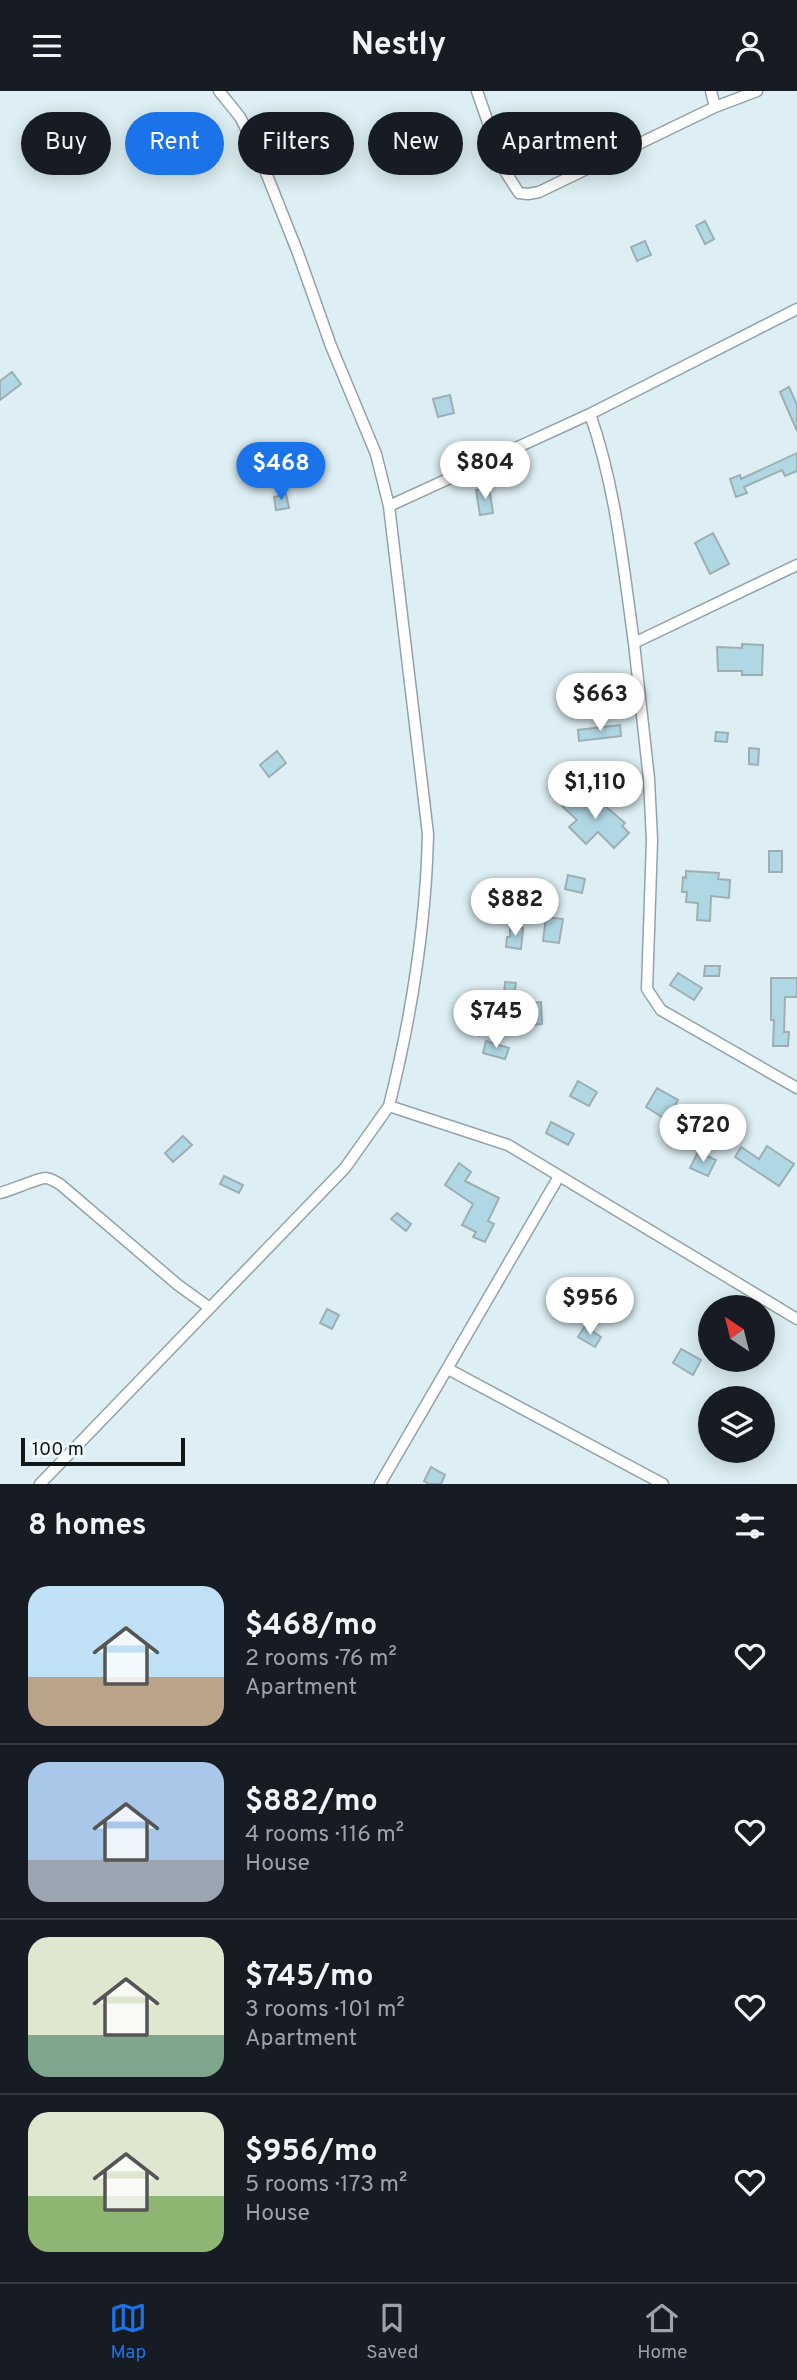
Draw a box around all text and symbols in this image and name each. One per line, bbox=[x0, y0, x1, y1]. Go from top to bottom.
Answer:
text: Nestly bbox=[351, 26, 446, 66]
icon: menu bbox=[28, 27, 66, 65]
icon: person bbox=[731, 27, 769, 65]
chip: Buy bbox=[21, 112, 111, 175]
chip: Rent bbox=[125, 112, 224, 175]
chip: Filters bbox=[238, 112, 354, 175]
chip: New bbox=[368, 112, 463, 175]
chip: Apartment bbox=[477, 112, 642, 175]
pin: $804 bbox=[444, 441, 526, 501]
pin: $468 bbox=[240, 443, 322, 502]
text: $804 bbox=[456, 449, 514, 478]
text: $468 bbox=[252, 450, 310, 479]
pin: $663 bbox=[559, 673, 641, 733]
text: $663 bbox=[572, 681, 628, 710]
pin: $1,110 bbox=[538, 761, 652, 821]
text: $1,110 bbox=[564, 769, 626, 798]
pin: $882 bbox=[474, 879, 556, 938]
text: $882 bbox=[487, 886, 543, 915]
pin: $745 bbox=[455, 991, 537, 1050]
text: $745 bbox=[469, 998, 523, 1027]
pin: $720 bbox=[662, 1105, 744, 1164]
text: $720 bbox=[675, 1112, 731, 1141]
pin: $956 bbox=[549, 1277, 631, 1337]
text: $956 bbox=[562, 1285, 618, 1314]
north arrow bbox=[698, 1295, 775, 1372]
map controls bbox=[698, 1295, 775, 1463]
button: layers bbox=[698, 1386, 775, 1463]
scale bar bbox=[21, 1435, 186, 1467]
text: 100 m bbox=[32, 1438, 84, 1462]
icon: filters bbox=[731, 1507, 769, 1545]
text: 8 homes bbox=[28, 1508, 147, 1545]
text: $468/mo bbox=[245, 1608, 377, 1645]
icon: home bbox=[84, 1614, 168, 1698]
icon: heart bbox=[731, 1637, 769, 1675]
text: 2 rooms · 76 m² bbox=[245, 1645, 397, 1674]
text: Apartment bbox=[245, 1674, 357, 1703]
text: $882/mo bbox=[245, 1784, 378, 1821]
icon: home bbox=[84, 1790, 168, 1874]
icon: heart bbox=[731, 1813, 769, 1851]
text: 4 rooms · 116 m² bbox=[245, 1821, 404, 1850]
text: House bbox=[245, 1850, 310, 1879]
text: $745/mo bbox=[245, 1959, 374, 1996]
icon: home bbox=[84, 1965, 168, 2049]
icon: heart bbox=[731, 1988, 769, 2026]
text: 3 rooms · 101 m² bbox=[245, 1996, 405, 2025]
text: Apartment bbox=[245, 2025, 357, 2054]
text: $956/mo bbox=[245, 2134, 377, 2171]
icon: home bbox=[84, 2140, 168, 2224]
icon: heart bbox=[731, 2163, 769, 2201]
text: 5 rooms · 173 m² bbox=[245, 2171, 407, 2200]
text: House bbox=[245, 2200, 310, 2229]
tab: Map bbox=[109, 2299, 147, 2365]
tab: Saved bbox=[366, 2299, 418, 2365]
tab: Home bbox=[637, 2299, 688, 2365]

